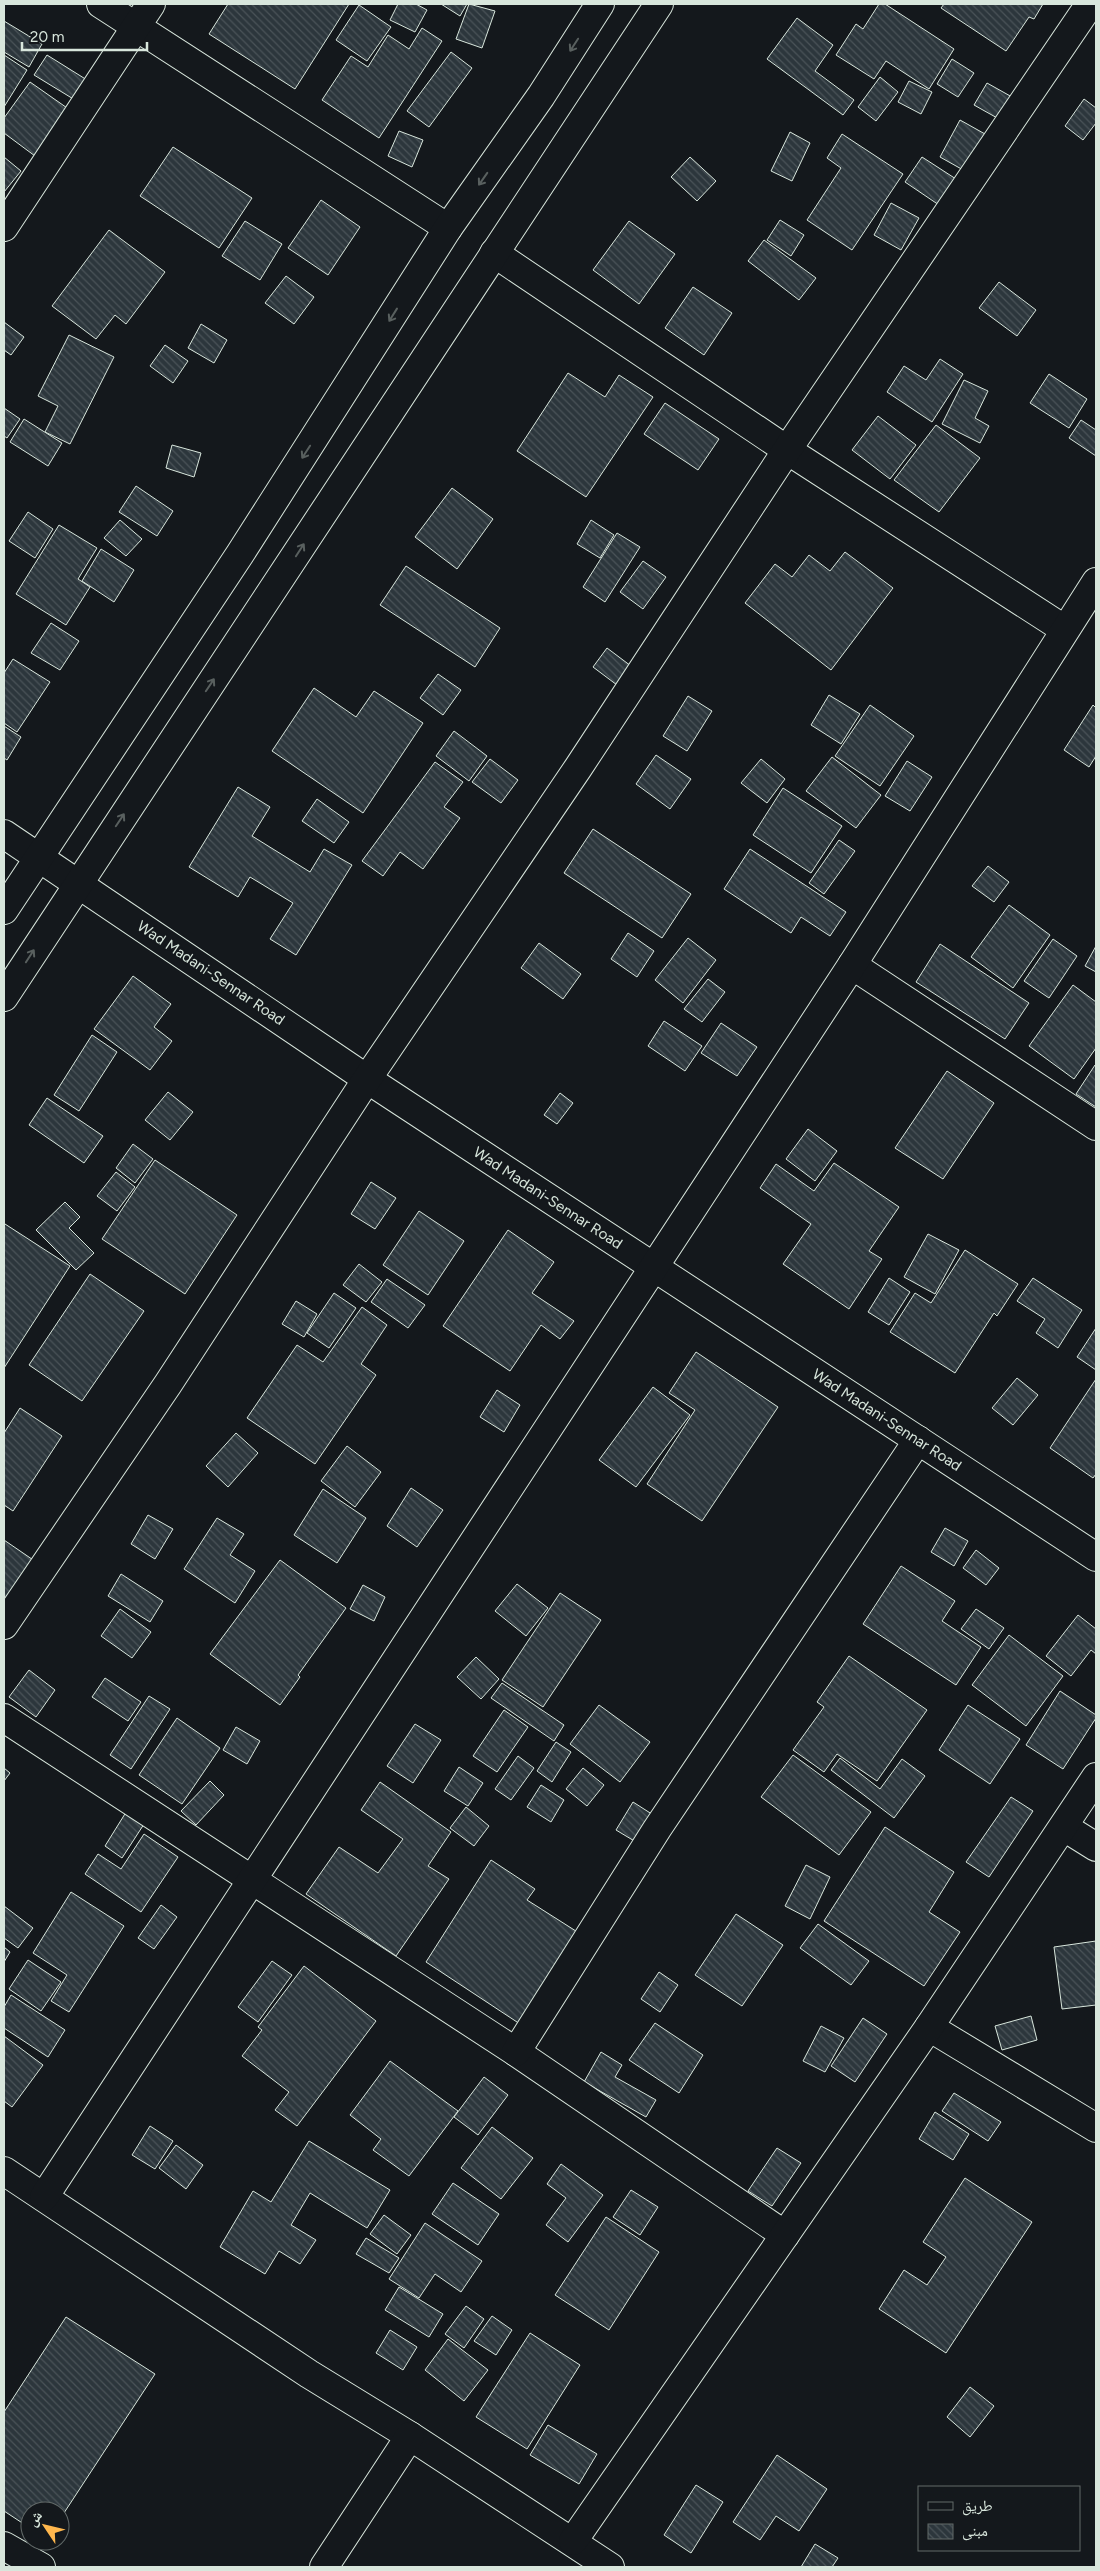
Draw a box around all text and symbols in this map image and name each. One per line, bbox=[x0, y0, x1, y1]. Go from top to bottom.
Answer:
scale bar bbox=[22, 20, 148, 52]
text: 20 m bbox=[30, 28, 64, 46]
one-way arrow bbox=[569, 37, 579, 51]
one-way arrow bbox=[478, 172, 488, 186]
one-way arrow bbox=[388, 307, 398, 321]
one-way arrow bbox=[300, 444, 310, 458]
one-way arrow bbox=[295, 543, 305, 557]
one-way arrow bbox=[205, 678, 215, 692]
one-way arrow bbox=[115, 814, 125, 828]
street label: Wad Madani-Sennar Road bbox=[134, 917, 288, 1029]
one-way arrow bbox=[25, 949, 36, 963]
street label: Wad Madani-Sennar Road bbox=[470, 1143, 626, 1253]
street label: Wad Madani-Sennar Road bbox=[809, 1365, 965, 1475]
legend bbox=[918, 2486, 1080, 2551]
text: طريق bbox=[962, 2497, 993, 2516]
north arrow bbox=[20, 2501, 70, 2551]
text: ش bbox=[24, 2508, 46, 2530]
text: مبنى bbox=[962, 2522, 988, 2541]

